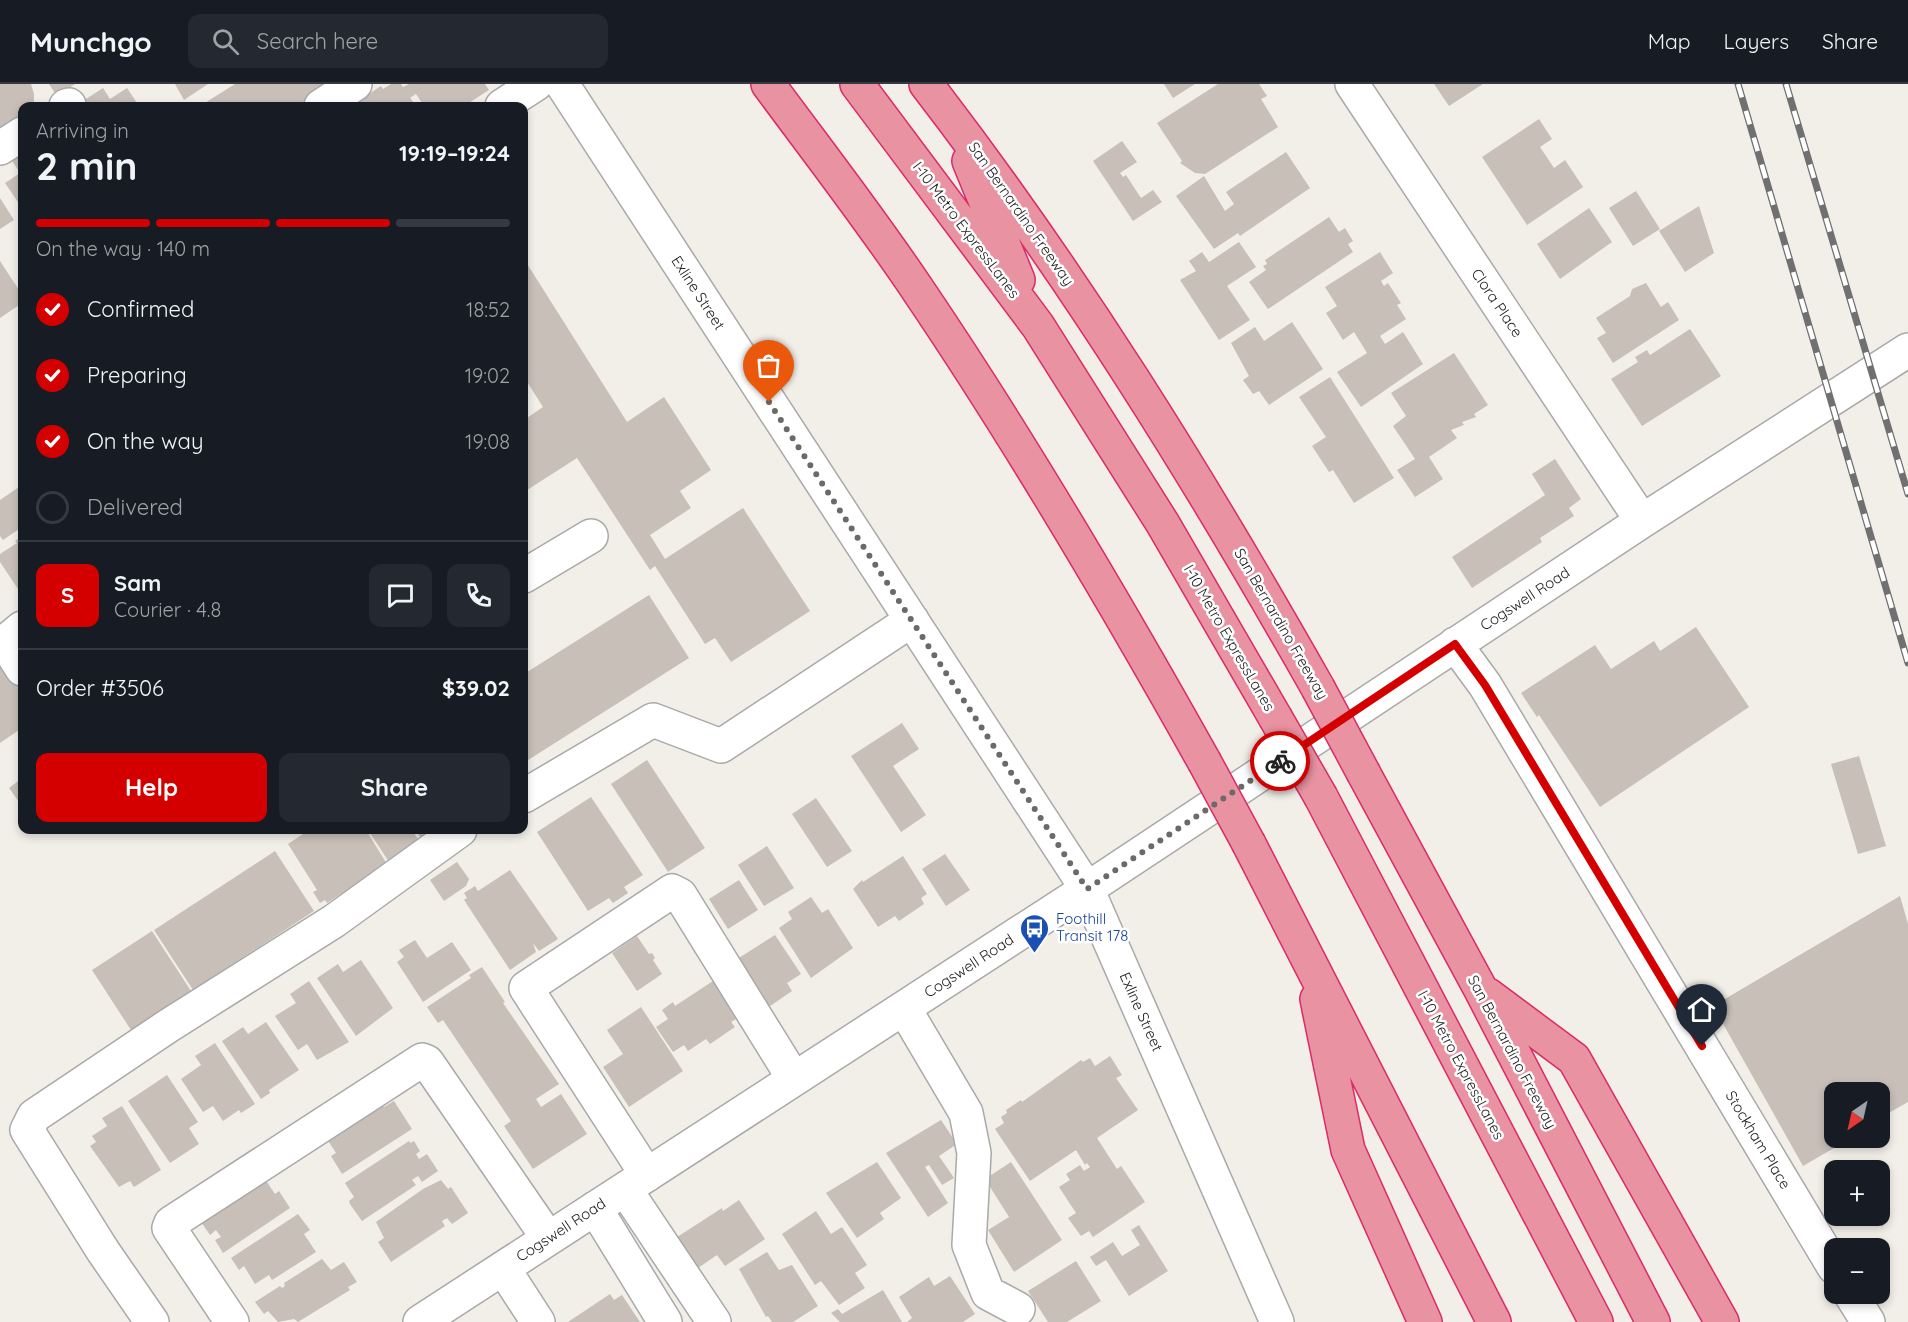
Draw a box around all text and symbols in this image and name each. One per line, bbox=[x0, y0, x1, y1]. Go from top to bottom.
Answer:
search box bbox=[188, 14, 608, 68]
text: Munchgo bbox=[30, 24, 152, 59]
icon: search bbox=[209, 25, 242, 58]
text: Search here bbox=[257, 27, 378, 55]
text: Map bbox=[1648, 28, 1691, 54]
text: Layers bbox=[1724, 28, 1789, 54]
text: Share bbox=[1822, 28, 1878, 54]
text: Arriving in bbox=[36, 118, 129, 143]
street label: San Bernardino Freeway bbox=[964, 138, 1078, 289]
text: 19:19–19:24 bbox=[399, 139, 510, 167]
text: 2 min bbox=[36, 141, 138, 190]
street label: I-10 Metro ExpressLanes bbox=[909, 158, 1024, 302]
text: On the way · 140 m bbox=[36, 236, 210, 261]
street label: Exline Street bbox=[667, 252, 729, 333]
street label: Clora Place bbox=[1468, 265, 1527, 341]
icon: check bbox=[36, 293, 69, 326]
text: Confirmed bbox=[87, 295, 194, 323]
text: 18:52 bbox=[466, 297, 510, 322]
pin bbox=[743, 340, 794, 402]
icon: bag bbox=[752, 349, 785, 382]
icon: check bbox=[36, 359, 69, 392]
text: Preparing bbox=[87, 361, 187, 389]
text: 19:02 bbox=[465, 363, 510, 388]
icon: check bbox=[36, 425, 69, 458]
text: On the way bbox=[87, 427, 203, 455]
text: 19:08 bbox=[465, 429, 510, 454]
text: Delivered bbox=[87, 493, 183, 521]
street label: San Bernardino Freeway bbox=[1230, 545, 1332, 703]
street label: I-10 Metro ExpressLanes bbox=[1180, 561, 1279, 714]
street label: Cogswell Road bbox=[1476, 563, 1573, 635]
button: chat bbox=[369, 564, 432, 627]
button: phone bbox=[447, 564, 510, 627]
text: Sam bbox=[114, 569, 161, 597]
text: S bbox=[61, 581, 74, 609]
text: Courier · 4.8 bbox=[114, 597, 221, 622]
text: Order #3506 bbox=[36, 674, 164, 702]
text: $39.02 bbox=[442, 674, 510, 702]
courier bbox=[1250, 731, 1310, 791]
icon: bike bbox=[1264, 745, 1297, 778]
button: Help bbox=[36, 753, 267, 822]
button: Share bbox=[279, 753, 510, 822]
place label: Foothill Transit 178 bbox=[1056, 909, 1128, 945]
bus stop icon: Foothill Transit 178 bbox=[1019, 912, 1051, 954]
street label: Cogswell Road bbox=[920, 930, 1017, 1002]
street label: Exline Street bbox=[1116, 969, 1167, 1054]
street label: San Bernardino Freeway bbox=[1464, 972, 1561, 1132]
pin bbox=[1676, 984, 1727, 1046]
street label: I-10 Metro ExpressLanes bbox=[1414, 987, 1509, 1143]
icon: home bbox=[1685, 993, 1718, 1026]
north arrow bbox=[1824, 1082, 1890, 1148]
map controls bbox=[1824, 1082, 1890, 1304]
street label: Stockham Place bbox=[1722, 1087, 1795, 1192]
button: + bbox=[1824, 1160, 1890, 1226]
street label: Cogswell Road bbox=[512, 1194, 609, 1266]
button: − bbox=[1824, 1238, 1890, 1304]

